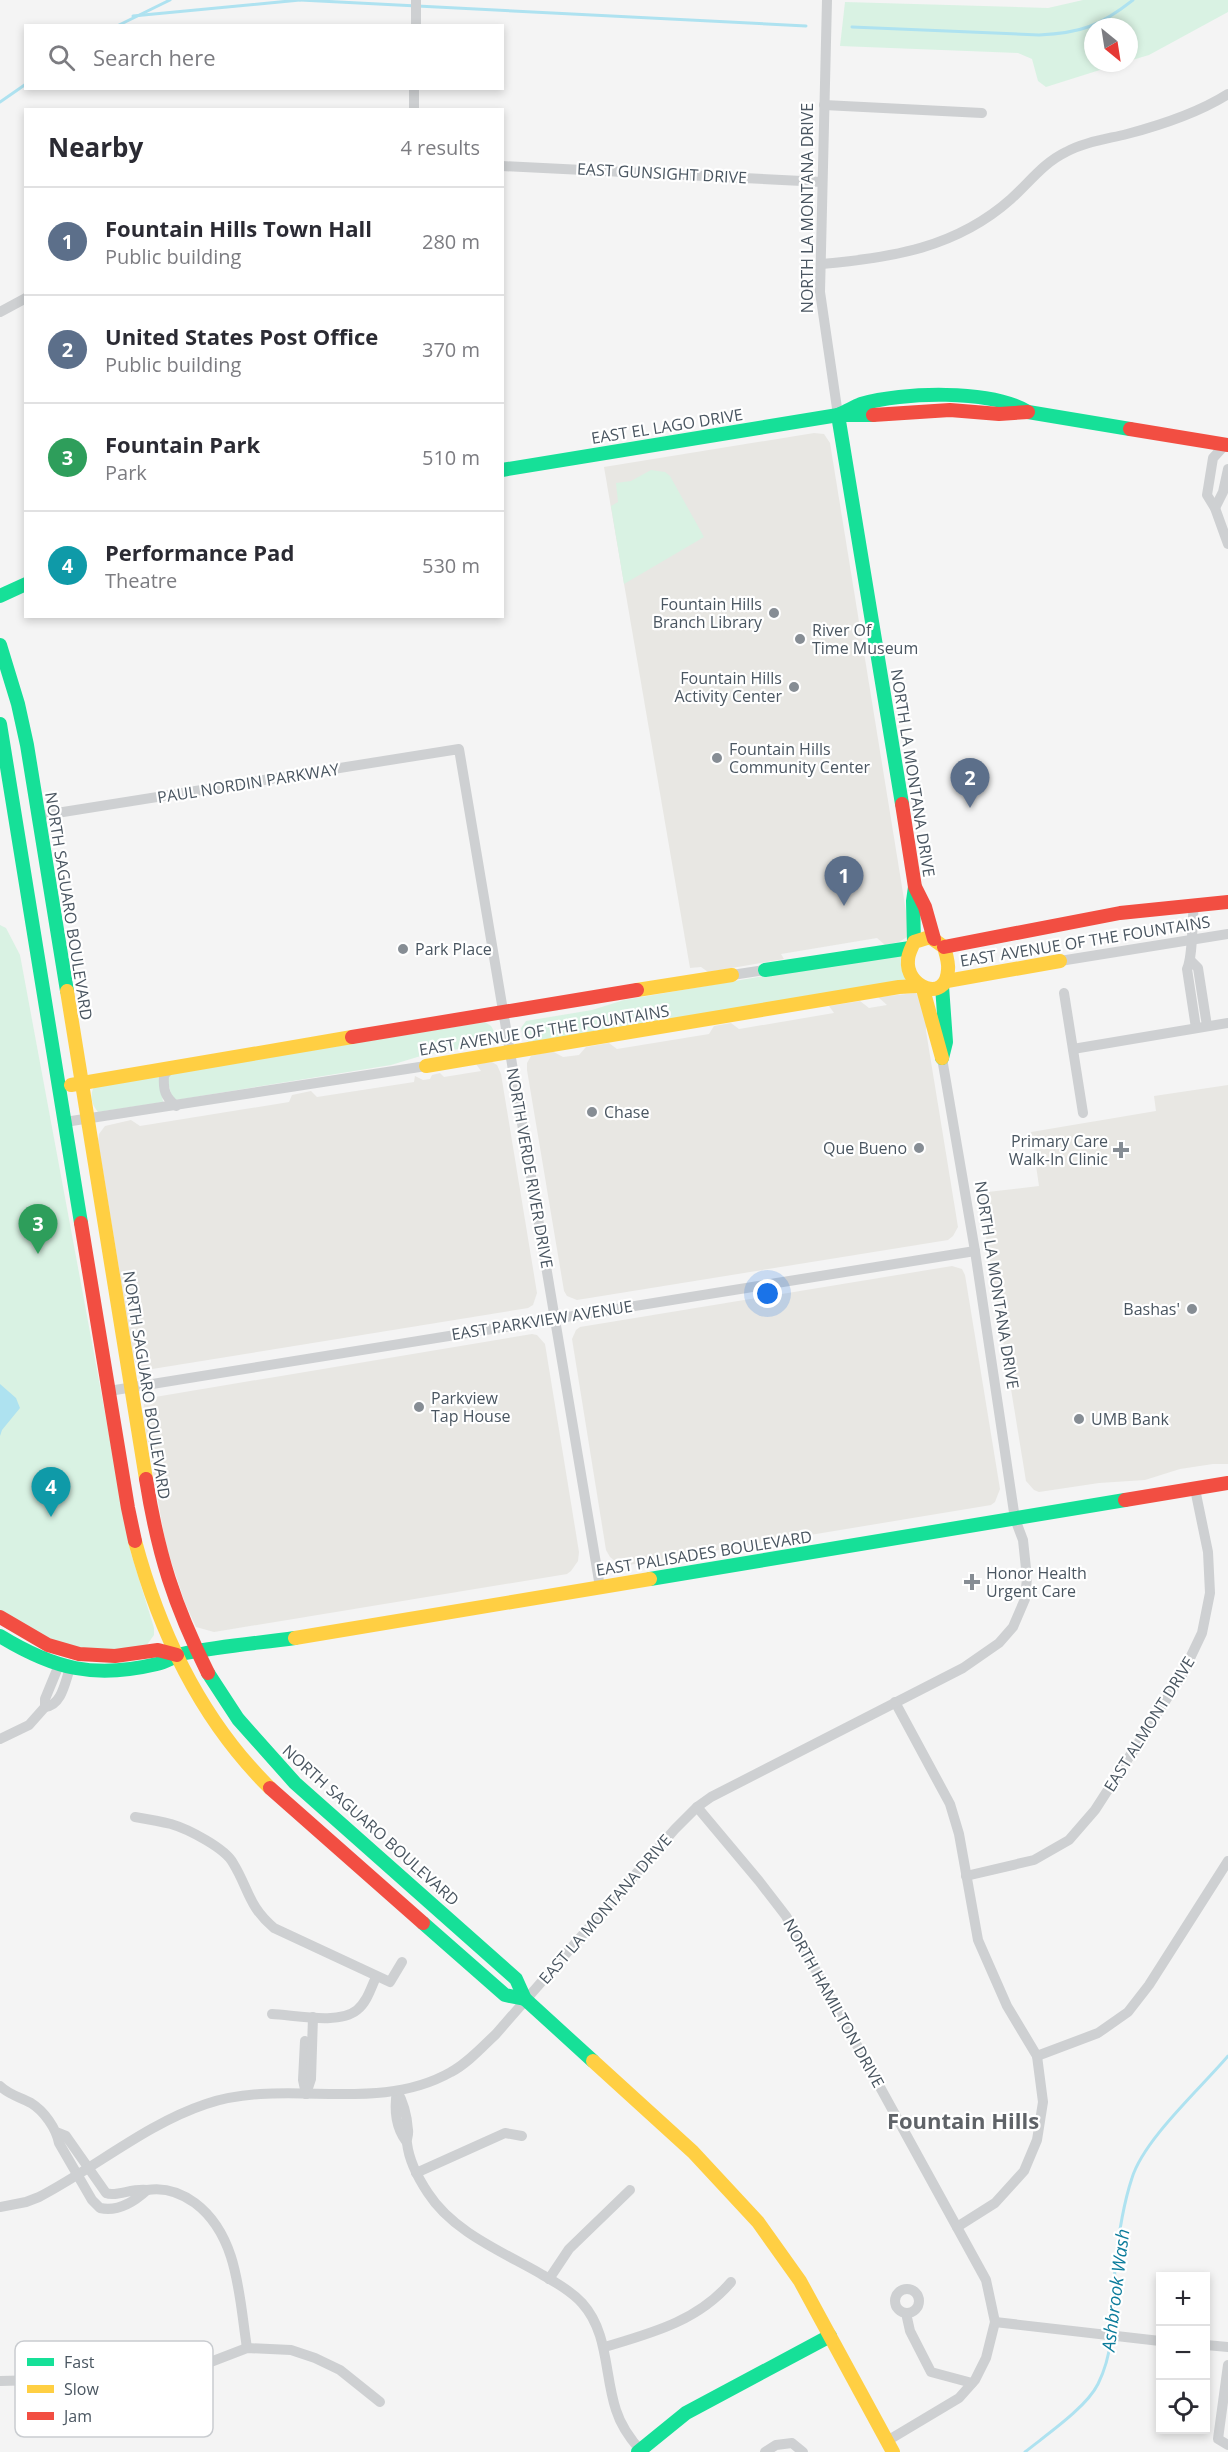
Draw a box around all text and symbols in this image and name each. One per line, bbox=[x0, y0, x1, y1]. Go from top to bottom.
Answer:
north arrow bbox=[1084, 18, 1138, 72]
search box bbox=[24, 24, 504, 90]
icon: search bbox=[45, 41, 78, 74]
text: Search here bbox=[93, 42, 216, 72]
street label: NORTH LA MONTANA DRIVE bbox=[796, 103, 818, 313]
text: Nearby bbox=[48, 129, 143, 165]
text: 4 results bbox=[400, 134, 480, 161]
street label: EAST GUNSIGHT DRIVE bbox=[576, 158, 748, 188]
text: Fountain Hills Town Hall bbox=[105, 213, 372, 243]
text: 1 bbox=[62, 228, 73, 255]
text: 280 m bbox=[422, 228, 480, 255]
text: Public building bbox=[105, 243, 241, 270]
text: United States Post Office bbox=[105, 321, 378, 351]
text: 2 bbox=[62, 336, 73, 363]
text: 370 m bbox=[422, 336, 480, 363]
text: Public building bbox=[105, 351, 241, 378]
street label: EAST EL LAGO DRIVE bbox=[590, 403, 744, 449]
text: Fountain Park bbox=[105, 429, 260, 459]
text: 3 bbox=[62, 444, 73, 471]
text: 510 m bbox=[422, 444, 480, 471]
text: Park bbox=[105, 459, 147, 486]
text: Performance Pad bbox=[105, 537, 294, 567]
text: 4 bbox=[62, 552, 73, 579]
text: 530 m bbox=[422, 552, 480, 579]
text: Theatre bbox=[105, 567, 177, 594]
place label: Fountain Hills Branch Library bbox=[653, 593, 763, 633]
marker: Fountain Hills Branch Library bbox=[767, 606, 781, 620]
place label: River Of Time Museum bbox=[812, 619, 918, 659]
marker: River Of Time Museum bbox=[793, 632, 807, 646]
place label: Fountain Hills Activity Center bbox=[674, 667, 782, 707]
street label: NORTH LA MONTANA DRIVE bbox=[886, 667, 940, 879]
marker: Fountain Hills Activity Center bbox=[787, 680, 801, 694]
place label: Fountain Hills Community Center bbox=[729, 738, 870, 778]
marker: Fountain Hills Community Center bbox=[710, 751, 724, 765]
street label: PAUL NORDIN PARKWAY bbox=[156, 758, 341, 808]
pin: 2 bbox=[950, 758, 990, 808]
street label: NORTH SAGUARO BOULEVARD bbox=[40, 790, 98, 1022]
pin: 1 bbox=[824, 856, 864, 906]
street label: EAST AVENUE OF THE FOUNTAINS bbox=[958, 910, 1212, 972]
place label: Park Place bbox=[415, 938, 492, 960]
marker: Park Place bbox=[396, 942, 410, 956]
street label: EAST AVENUE OF THE FOUNTAINS bbox=[417, 999, 671, 1061]
street label: NORTH VERDE RIVER DRIVE bbox=[502, 1066, 558, 1270]
place label: Chase bbox=[604, 1101, 649, 1123]
marker: Chase bbox=[585, 1105, 599, 1119]
place label: Primary Care Walk-In Clinic bbox=[1009, 1130, 1108, 1170]
place label: Que Bueno bbox=[823, 1137, 907, 1159]
marker: Que Bueno bbox=[912, 1141, 926, 1155]
marker: Primary Care Walk-In Clinic bbox=[1112, 1141, 1130, 1159]
street label: NORTH LA MONTANA DRIVE bbox=[970, 1179, 1024, 1391]
pin: 3 bbox=[18, 1204, 57, 1254]
street label: NORTH SAGUARO BOULEVARD bbox=[118, 1269, 176, 1501]
your location bbox=[753, 1279, 782, 1308]
street label: EAST PARKVIEW AVENUE bbox=[450, 1295, 634, 1345]
place label: Bashas' bbox=[1123, 1298, 1180, 1320]
marker: Bashas' bbox=[1185, 1302, 1199, 1316]
place label: Parkview Tap House bbox=[431, 1387, 511, 1427]
marker: Parkview Tap House bbox=[412, 1400, 426, 1414]
place label: UMB Bank bbox=[1091, 1408, 1170, 1430]
marker: UMB Bank bbox=[1072, 1412, 1086, 1426]
pin: 4 bbox=[32, 1468, 70, 1517]
street label: EAST PALISADES BOULEVARD bbox=[594, 1525, 814, 1581]
place label: Honor Health Urgent Care bbox=[986, 1562, 1087, 1602]
marker: Honor Health Urgent Care bbox=[963, 1573, 981, 1591]
street label: EAST ALMONT DRIVE bbox=[1098, 1652, 1200, 1796]
street label: NORTH SAGUARO BOULEVARD bbox=[278, 1740, 464, 1910]
street label: EAST LA MONTANA DRIVE bbox=[534, 1829, 676, 1989]
street label: NORTH HAMILTON DRIVE bbox=[778, 1915, 890, 2091]
district label: Fountain Hills bbox=[887, 2105, 1039, 2135]
water label: Ashbrook Wash bbox=[1095, 2227, 1134, 2355]
map controls bbox=[1156, 2272, 1210, 2434]
button: + bbox=[1156, 2272, 1210, 2326]
button: − bbox=[1156, 2326, 1210, 2380]
legend bbox=[15, 2341, 213, 2437]
text: Fast bbox=[64, 2351, 95, 2373]
text: Slow bbox=[64, 2378, 99, 2400]
button: locate bbox=[1156, 2380, 1210, 2434]
text: Jam bbox=[62, 2405, 92, 2427]

